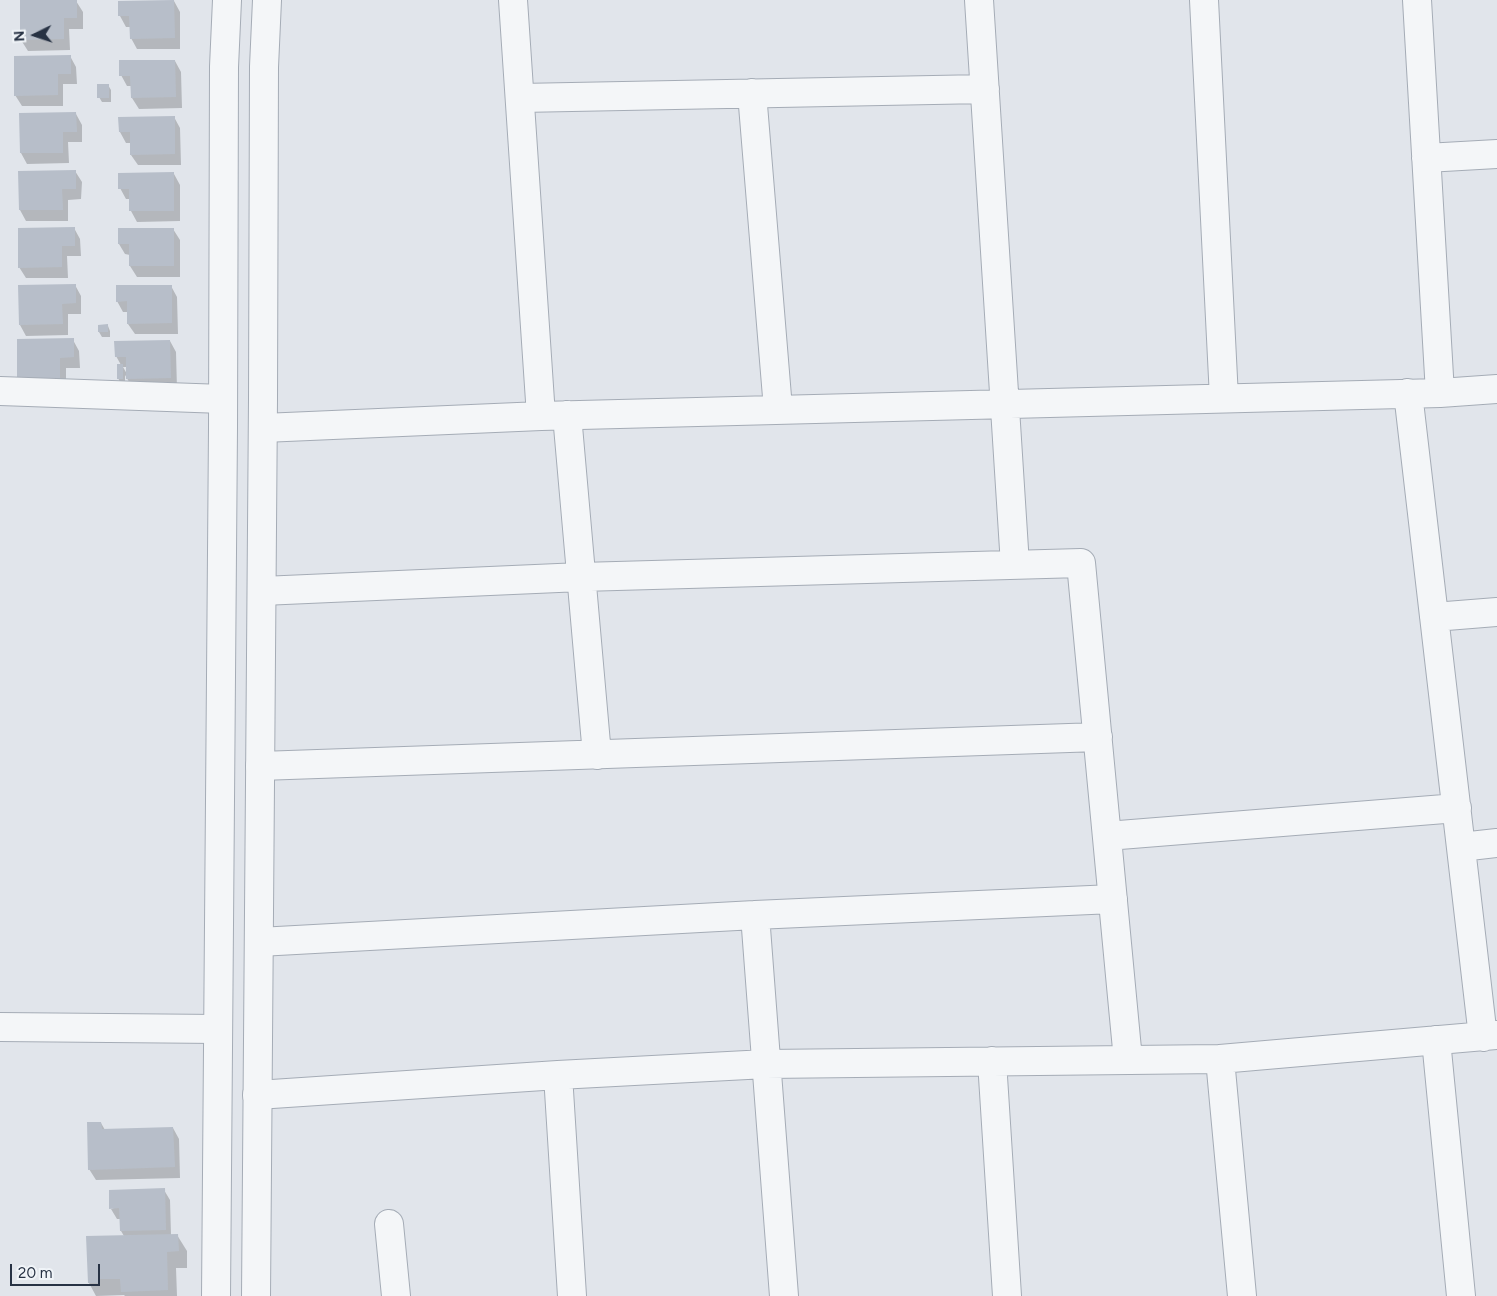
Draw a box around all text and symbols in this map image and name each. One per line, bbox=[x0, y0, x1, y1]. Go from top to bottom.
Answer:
north arrow bbox=[10, 10, 60, 60]
text: N bbox=[11, 30, 28, 42]
scale bar bbox=[12, 1254, 102, 1286]
text: 20 m bbox=[18, 1264, 52, 1282]

